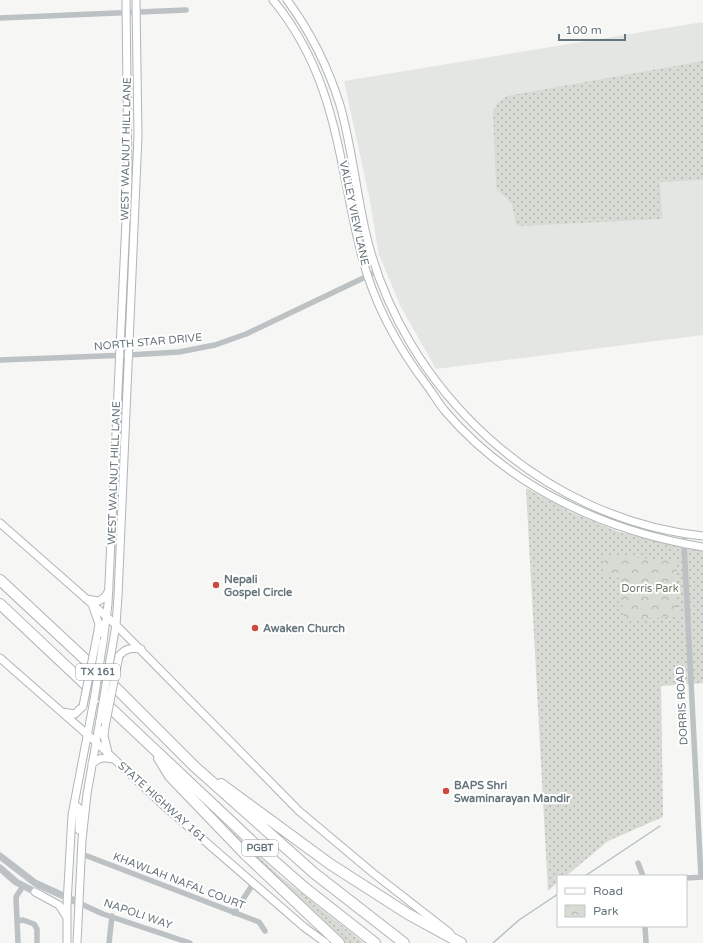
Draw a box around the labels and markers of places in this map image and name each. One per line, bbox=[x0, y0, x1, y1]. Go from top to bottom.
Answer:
place label: Nepali Gospel Circle bbox=[224, 573, 293, 600]
marker: Nepali Gospel Circle bbox=[211, 580, 221, 590]
place label: Awaken Church bbox=[263, 622, 345, 635]
marker: Awaken Church bbox=[250, 623, 260, 633]
place label: BAPS Shri Swaminarayan Mandir bbox=[454, 779, 571, 806]
marker: BAPS Shri Swaminarayan Mandir bbox=[441, 786, 451, 796]

